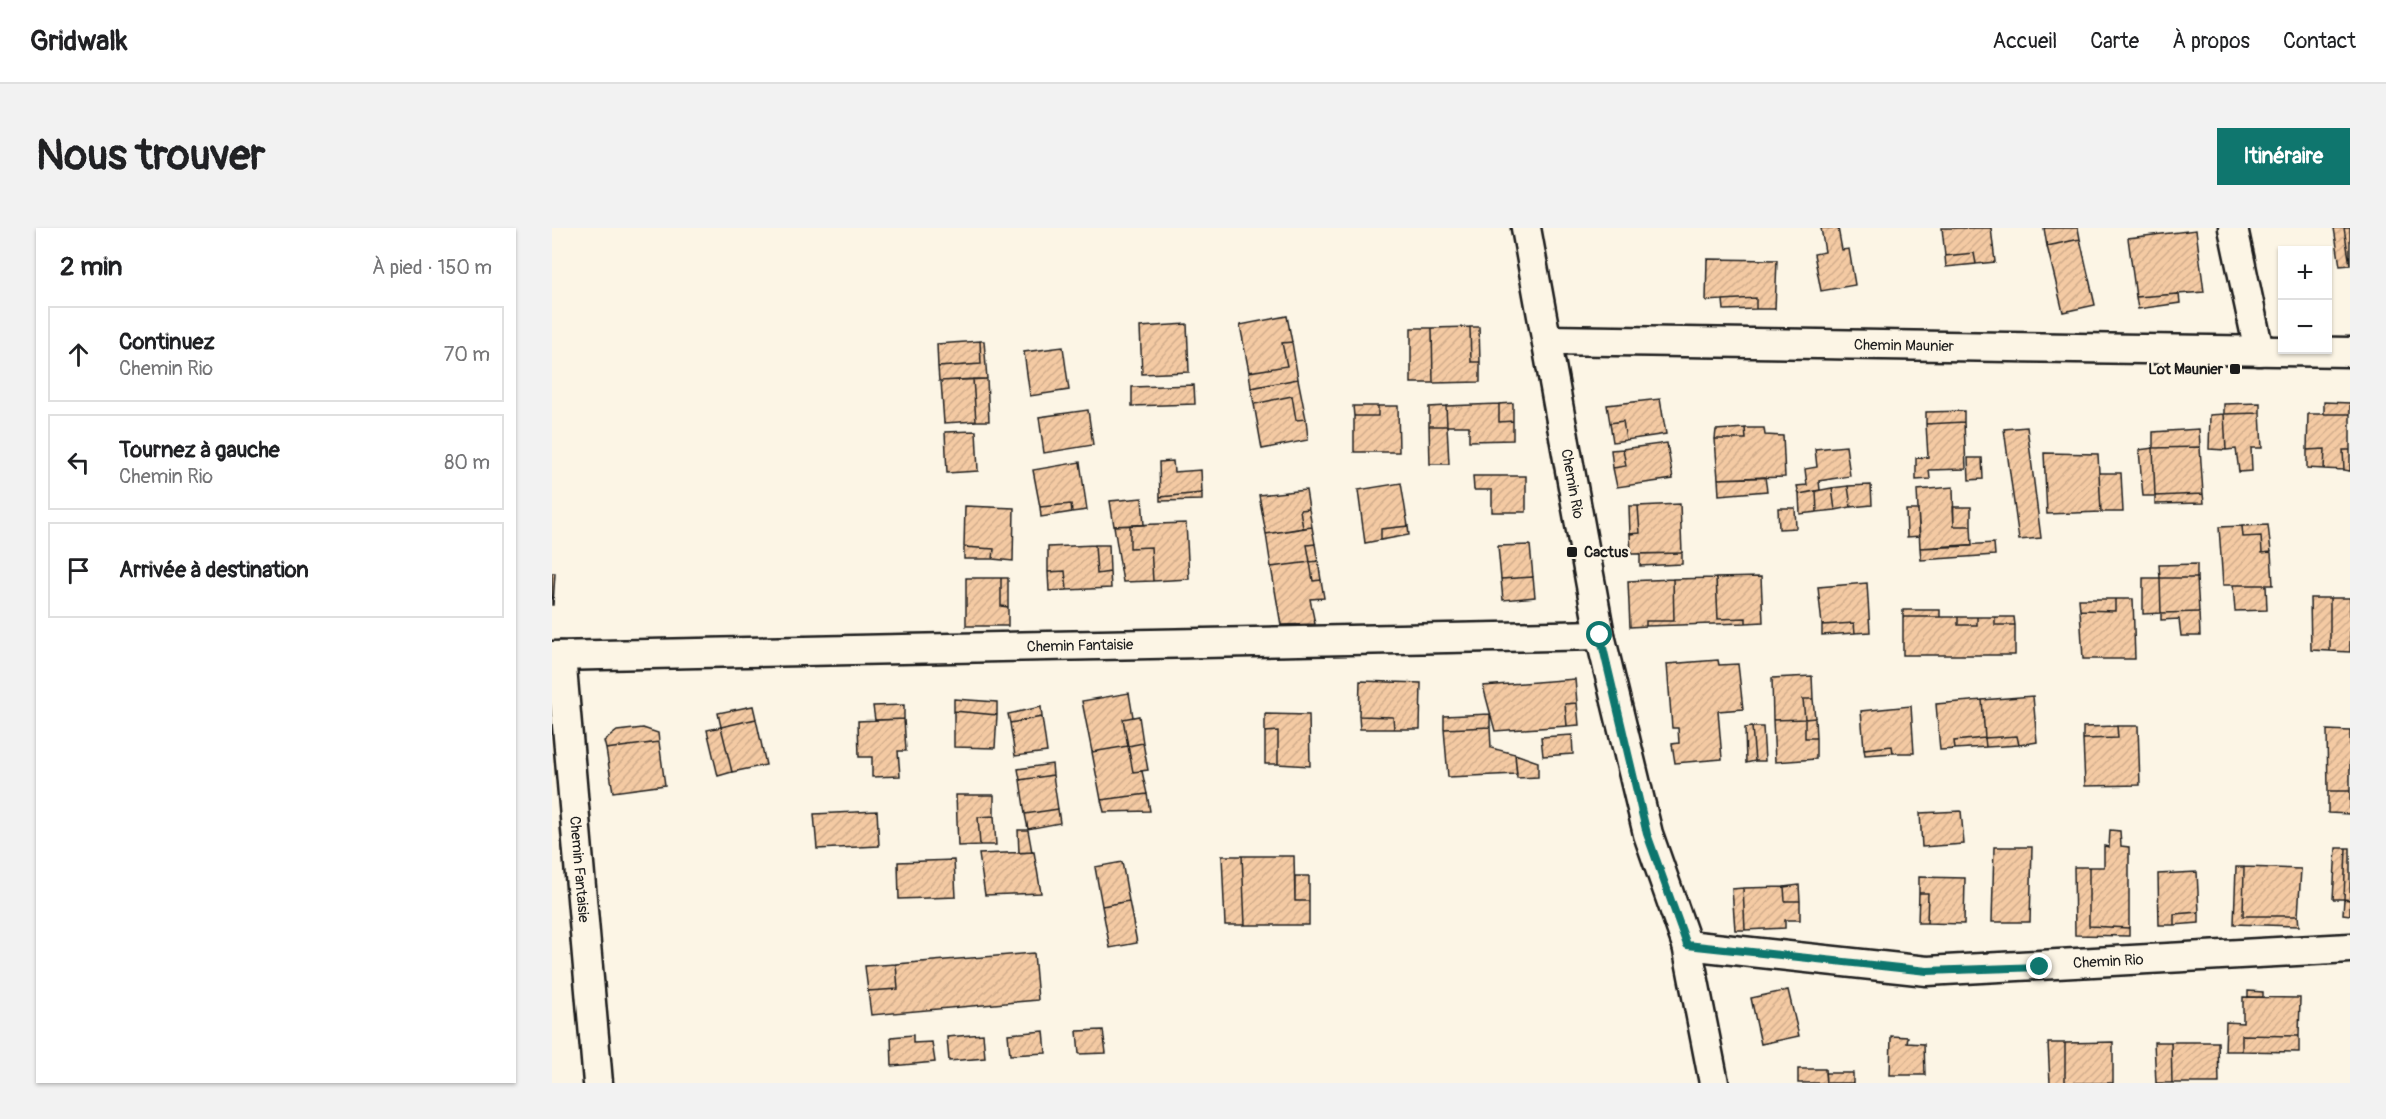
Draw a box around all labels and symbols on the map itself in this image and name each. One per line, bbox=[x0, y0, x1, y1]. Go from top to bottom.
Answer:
street label: Chemin Maunier bbox=[1854, 336, 1955, 356]
place label: Lot Maunier bbox=[2148, 360, 2224, 379]
marker: Lot Maunier bbox=[2228, 362, 2242, 376]
street label: Chemin Rio bbox=[1556, 447, 1588, 520]
place label: Cactus bbox=[1584, 543, 1628, 562]
marker: Cactus bbox=[1565, 545, 1579, 559]
route start bbox=[1586, 621, 1612, 647]
street label: Chemin Fantaisie bbox=[1026, 635, 1134, 656]
street label: Chemin Fantaisie bbox=[565, 815, 593, 924]
street label: Chemin Rio bbox=[2073, 950, 2144, 973]
route end bbox=[2026, 953, 2052, 979]

